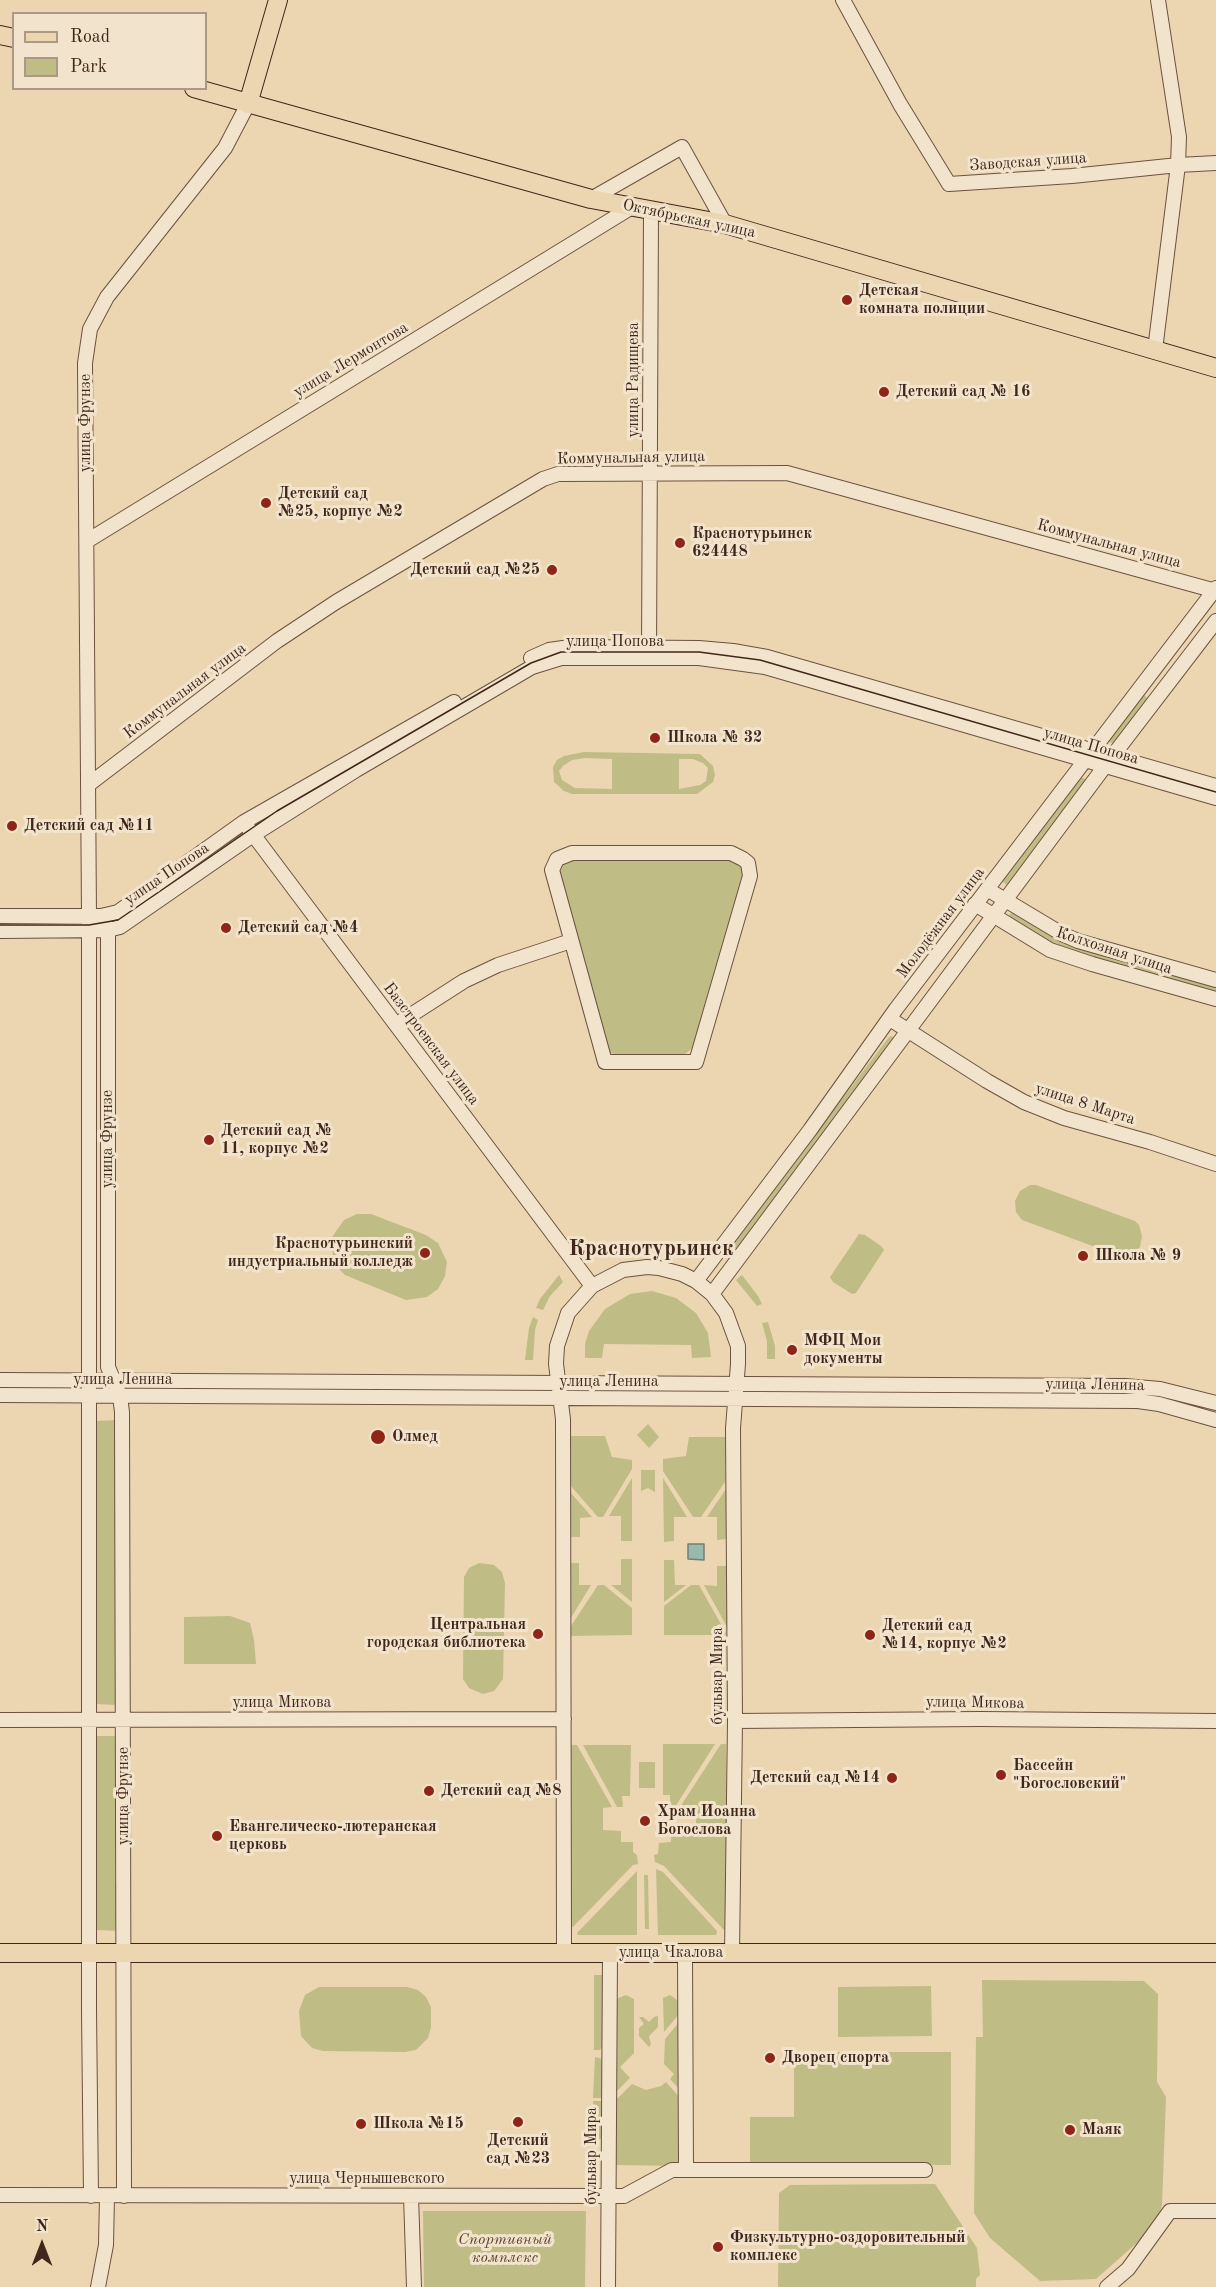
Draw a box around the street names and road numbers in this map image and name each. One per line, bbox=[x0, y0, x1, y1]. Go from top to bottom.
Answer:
street label: Заводская улица bbox=[969, 148, 1087, 176]
street label: Октябрьская улица bbox=[621, 196, 757, 242]
street label: улица Лермонтова bbox=[290, 318, 412, 402]
street label: улица Радищева bbox=[624, 322, 644, 438]
street label: улица Фрунзе bbox=[76, 374, 96, 472]
street label: Коммунальная улица bbox=[557, 447, 705, 469]
street label: Коммунальная улица bbox=[1035, 516, 1183, 572]
street label: улица Попова bbox=[566, 632, 664, 652]
street label: Коммунальная улица bbox=[120, 639, 250, 743]
street label: улица Попова bbox=[1041, 723, 1141, 769]
street label: улица Попова bbox=[121, 839, 213, 909]
street label: Молодёжная улица bbox=[893, 864, 989, 982]
street label: Колхозная улица bbox=[1054, 923, 1174, 979]
street label: Базстроевская улица bbox=[379, 979, 483, 1109]
street label: улица 8 Марта bbox=[1032, 1079, 1138, 1129]
street label: улица Фрунзе bbox=[98, 1090, 118, 1188]
street label: улица Ленина bbox=[73, 1370, 173, 1390]
street label: улица Ленина bbox=[559, 1372, 659, 1392]
street label: улица Ленина bbox=[1045, 1375, 1145, 1395]
street label: бульвар Мира bbox=[708, 1627, 728, 1725]
street label: улица Микова bbox=[233, 1693, 331, 1713]
street label: улица Микова bbox=[925, 1693, 1025, 1713]
street label: улица Фрунзе bbox=[114, 1747, 134, 1845]
street label: улица Чкалова bbox=[619, 1943, 723, 1963]
street label: бульвар Мира bbox=[582, 2107, 602, 2205]
street label: улица Чернышевского bbox=[289, 2169, 445, 2189]

